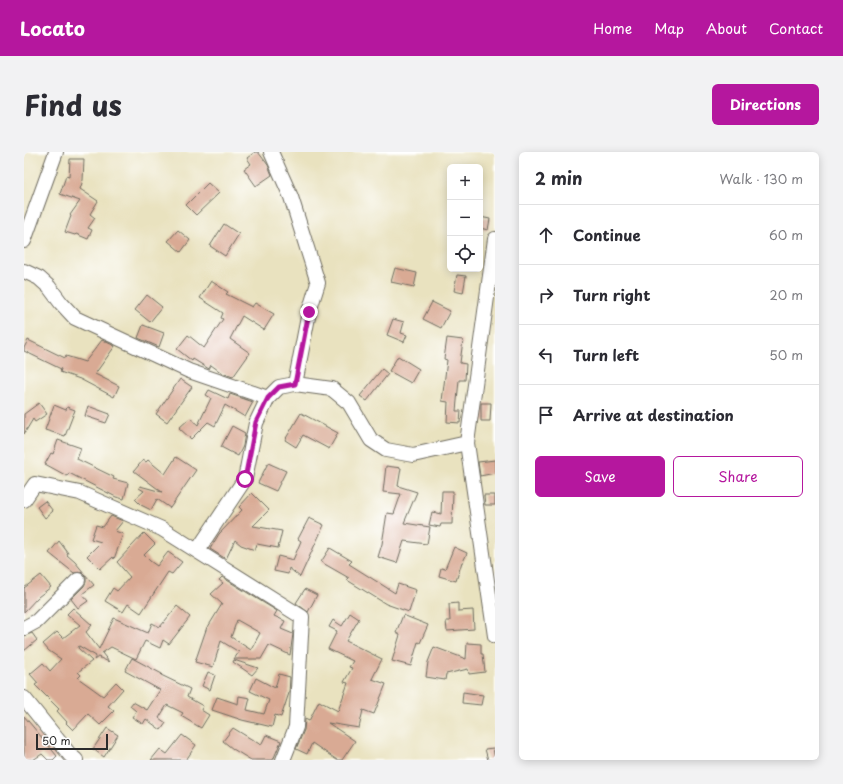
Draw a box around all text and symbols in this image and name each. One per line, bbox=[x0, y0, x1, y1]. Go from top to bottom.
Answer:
text: Locato bbox=[20, 14, 85, 42]
text: Home bbox=[593, 18, 632, 39]
text: Map bbox=[654, 18, 684, 39]
text: About bbox=[706, 18, 747, 39]
text: Contact bbox=[769, 18, 823, 39]
text: Find us bbox=[24, 83, 122, 126]
button: Directions bbox=[712, 84, 819, 125]
map controls bbox=[447, 164, 483, 272]
button: + bbox=[447, 164, 483, 200]
text: 2 min bbox=[535, 165, 582, 191]
text: Walk · 130 m bbox=[720, 169, 803, 188]
button: − bbox=[447, 200, 483, 236]
text: Continue bbox=[573, 223, 641, 246]
icon: ahead bbox=[535, 224, 557, 246]
text: 60 m bbox=[769, 225, 803, 244]
button: locate bbox=[447, 236, 483, 272]
text: Turn right bbox=[573, 283, 650, 306]
icon: right bbox=[535, 284, 557, 306]
text: 20 m bbox=[769, 285, 803, 304]
route end bbox=[300, 303, 318, 321]
text: Turn left bbox=[573, 343, 639, 366]
icon: left bbox=[535, 344, 557, 366]
text: 50 m bbox=[769, 345, 803, 364]
text: Arrive at destination bbox=[573, 403, 734, 426]
icon: arrive bbox=[535, 404, 557, 426]
button: Save bbox=[535, 456, 665, 497]
button: Share bbox=[673, 456, 803, 497]
route start bbox=[236, 470, 254, 488]
scale bar bbox=[36, 732, 108, 751]
text: 50 m bbox=[42, 732, 71, 749]

